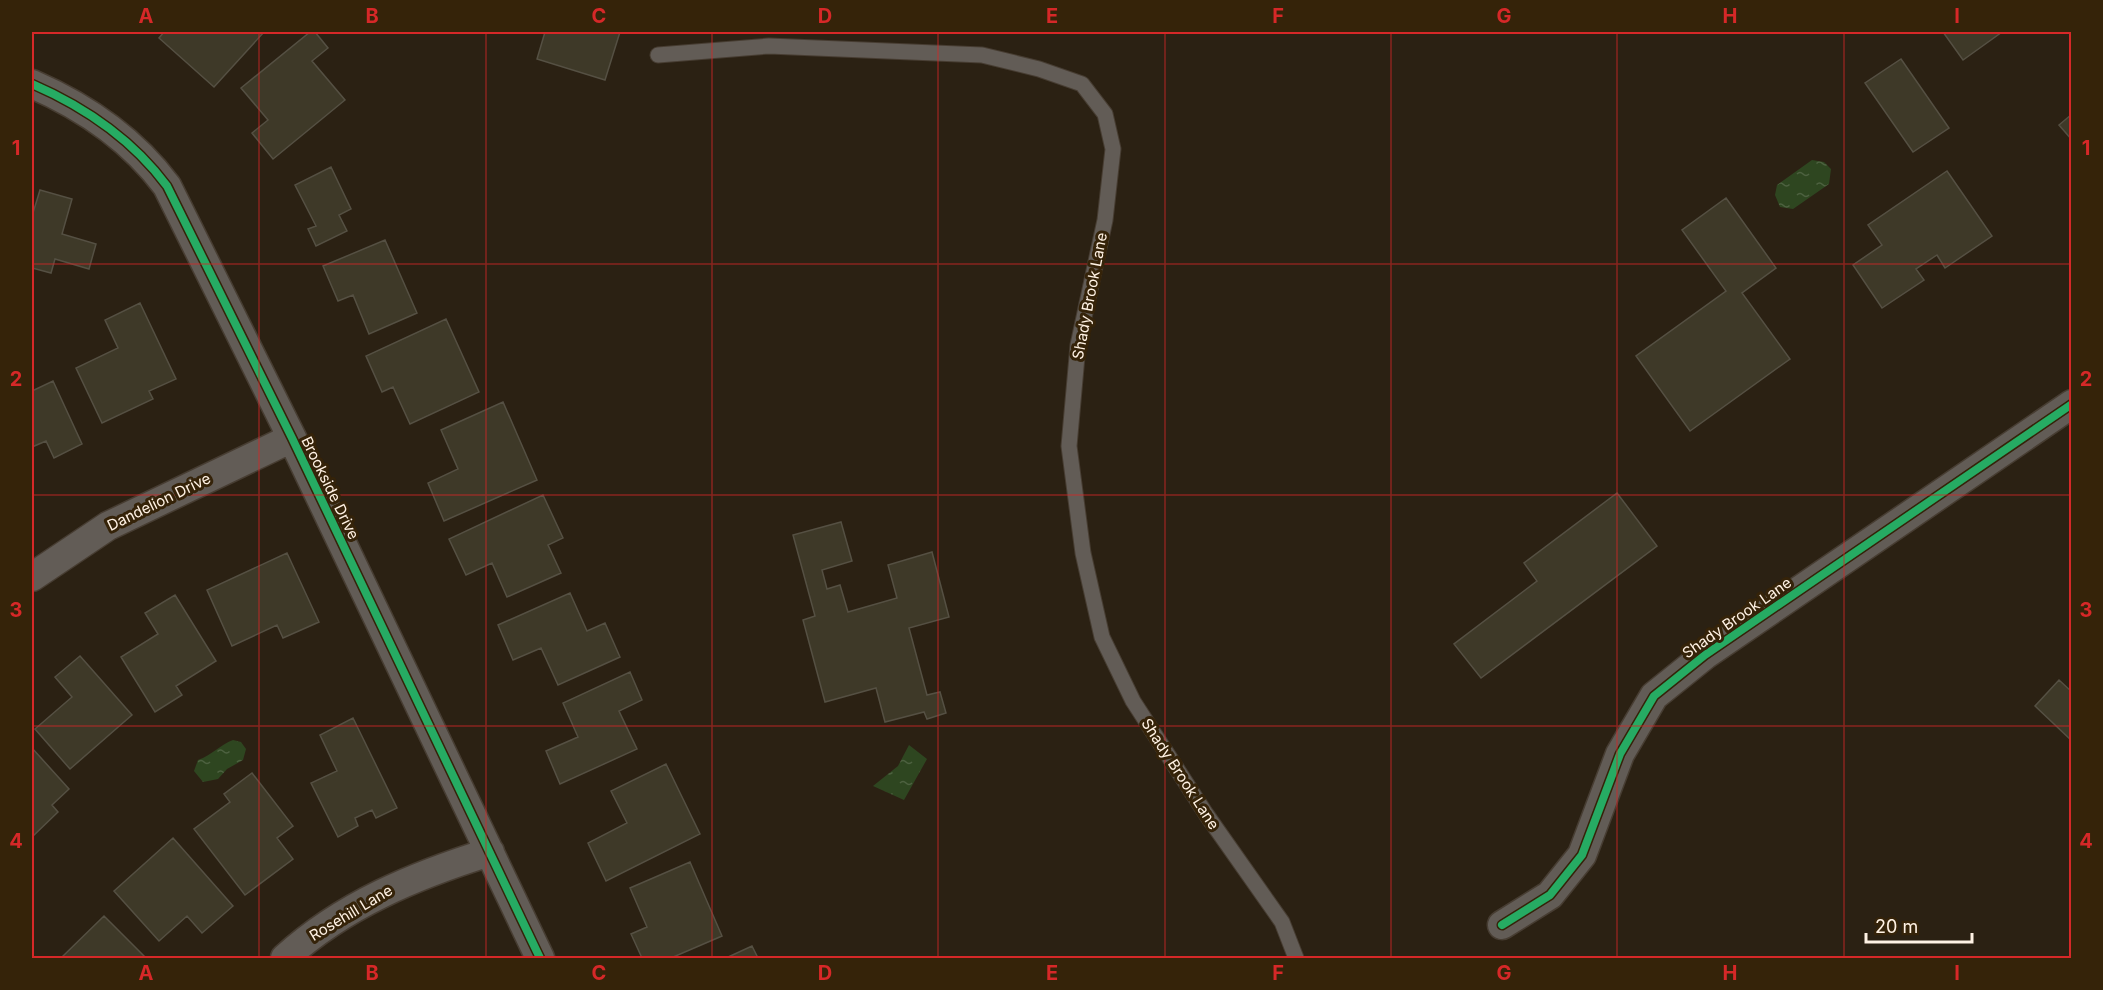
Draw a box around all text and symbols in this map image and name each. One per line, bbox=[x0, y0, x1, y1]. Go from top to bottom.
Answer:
text: A bbox=[139, 4, 154, 28]
text: B bbox=[365, 4, 379, 28]
text: C bbox=[592, 4, 606, 28]
text: D bbox=[818, 4, 832, 28]
text: E bbox=[1046, 4, 1058, 28]
text: F bbox=[1272, 4, 1284, 28]
text: G bbox=[1496, 4, 1512, 28]
text: H bbox=[1723, 4, 1737, 28]
text: I bbox=[1954, 4, 1960, 28]
text: 1 bbox=[12, 136, 20, 160]
text: 1 bbox=[2082, 136, 2090, 160]
street label: Shady Brook Lane bbox=[1068, 231, 1111, 361]
text: 2 bbox=[10, 367, 22, 391]
text: 2 bbox=[2080, 367, 2092, 391]
street label: Brookside Drive bbox=[297, 433, 364, 542]
street label: Dandelion Drive bbox=[104, 468, 214, 535]
street label: Shady Brook Lane bbox=[1678, 573, 1795, 662]
text: 3 bbox=[10, 598, 22, 622]
text: 3 bbox=[2080, 598, 2092, 622]
street label: Shady Brook Lane bbox=[1137, 714, 1224, 833]
text: 4 bbox=[9, 829, 23, 853]
text: 4 bbox=[2079, 829, 2093, 853]
street label: Rosehill Lane bbox=[306, 880, 396, 945]
scale bar bbox=[1866, 906, 1972, 944]
text: 20 m bbox=[1875, 916, 1918, 937]
text: A bbox=[139, 961, 154, 985]
text: B bbox=[365, 961, 379, 985]
text: C bbox=[592, 961, 606, 985]
text: D bbox=[818, 961, 832, 985]
text: E bbox=[1046, 961, 1058, 985]
text: F bbox=[1272, 961, 1284, 985]
text: G bbox=[1496, 961, 1512, 985]
text: H bbox=[1723, 961, 1737, 985]
text: I bbox=[1954, 961, 1960, 985]

